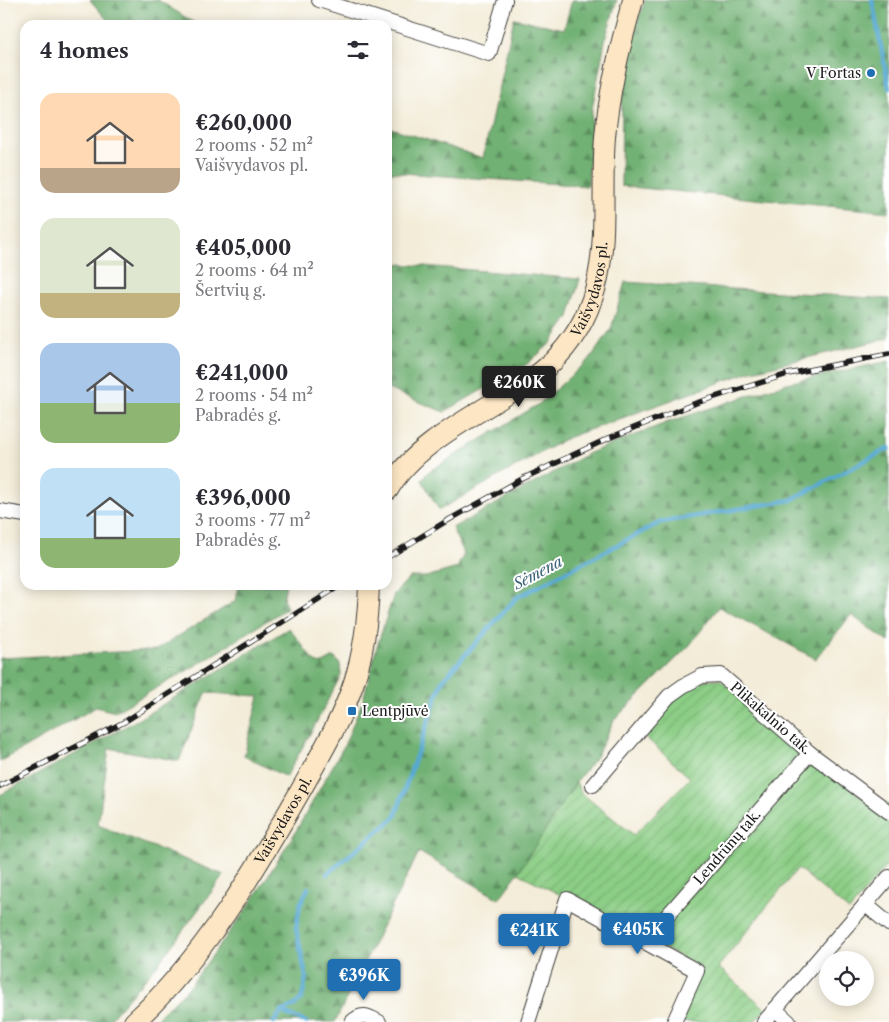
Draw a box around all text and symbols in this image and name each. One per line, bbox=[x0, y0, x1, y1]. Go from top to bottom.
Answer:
icon: filters bbox=[344, 36, 372, 64]
text: 4 homes bbox=[40, 38, 129, 63]
place label: V Fortas bbox=[805, 64, 861, 82]
marker: V Fortas bbox=[865, 67, 877, 79]
text: €260,000 bbox=[195, 110, 292, 135]
icon: home bbox=[80, 113, 140, 173]
text: 2 rooms · 52 m² bbox=[195, 135, 313, 155]
text: Vaišvydavos pl. bbox=[195, 155, 308, 175]
text: €405,000 bbox=[195, 235, 291, 260]
icon: home bbox=[80, 238, 140, 298]
street label: Vaišvydavos pl. bbox=[566, 241, 612, 341]
text: 2 rooms · 64 m² bbox=[195, 260, 314, 280]
text: Šertvių g. bbox=[195, 280, 266, 300]
text: €241,000 bbox=[195, 360, 288, 385]
icon: home bbox=[80, 363, 140, 423]
pin: €260K bbox=[484, 366, 554, 408]
text: €260K bbox=[493, 372, 545, 392]
text: 2 rooms · 54 m² bbox=[195, 385, 313, 405]
text: Pabradės g. bbox=[195, 405, 281, 425]
text: €396,000 bbox=[195, 485, 291, 510]
icon: home bbox=[80, 488, 140, 548]
text: 3 rooms · 77 m² bbox=[195, 510, 311, 530]
text: Pabradės g. bbox=[195, 530, 281, 550]
water label: Sėmena bbox=[509, 552, 566, 594]
street label: Plikakalnio tak. bbox=[727, 678, 815, 758]
place label: Lentpjūvė bbox=[362, 702, 429, 720]
marker: Lentpjūvė bbox=[346, 705, 358, 717]
street label: Vaišvydavos pl. bbox=[250, 773, 316, 868]
street label: Lendrūnų tak. bbox=[690, 806, 764, 888]
pin: €405K bbox=[603, 912, 673, 955]
pin: €241K bbox=[499, 914, 569, 956]
text: €405K bbox=[612, 919, 664, 939]
text: €241K bbox=[509, 920, 559, 940]
map controls bbox=[819, 951, 874, 1006]
button: locate bbox=[819, 951, 874, 1006]
pin: €396K bbox=[329, 958, 399, 1001]
text: €396K bbox=[338, 965, 390, 985]

